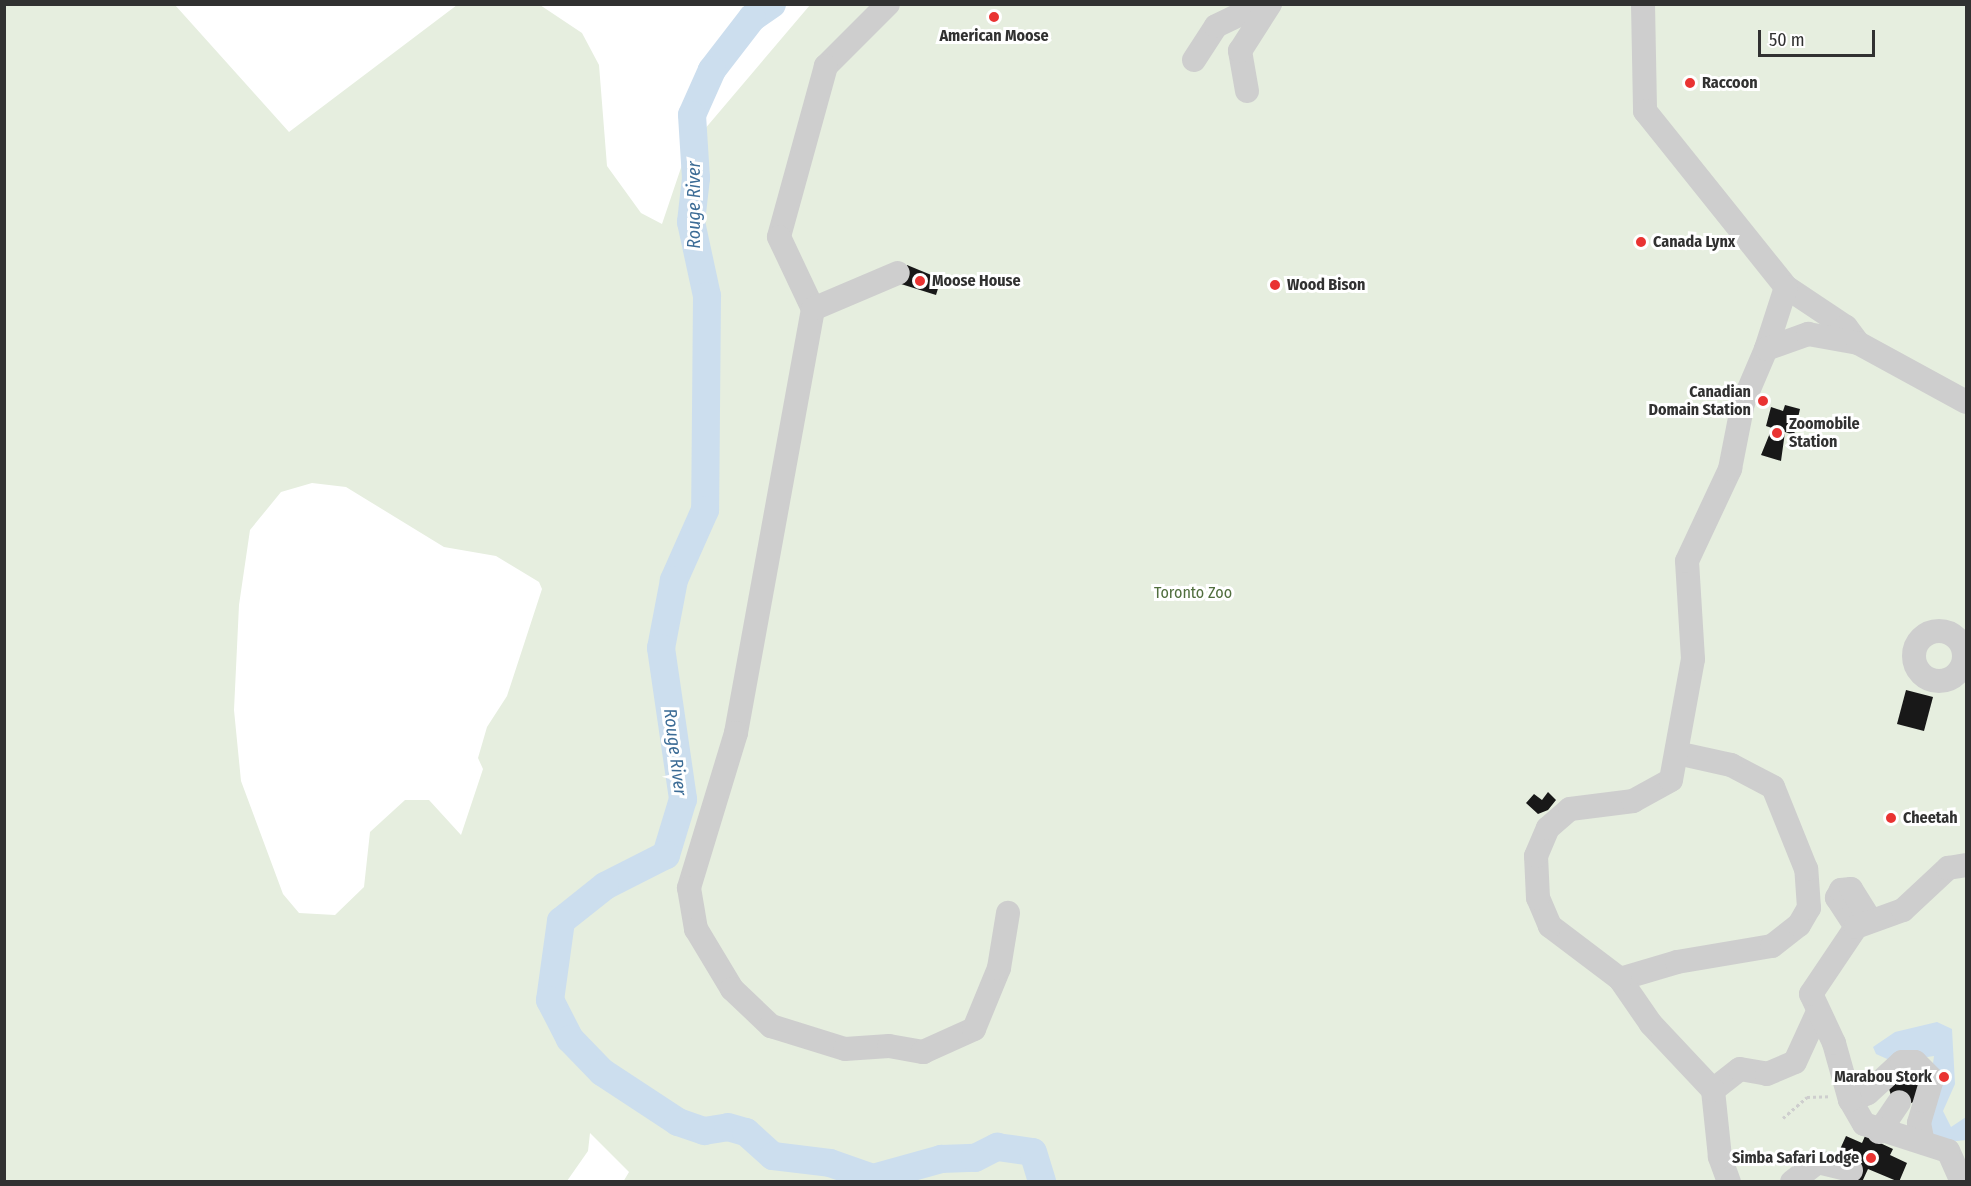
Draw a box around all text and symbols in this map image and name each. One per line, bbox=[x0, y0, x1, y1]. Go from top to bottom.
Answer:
marker: American Moose bbox=[987, 10, 1001, 24]
scale bar bbox=[1761, 18, 1878, 56]
place label: American Moose bbox=[939, 26, 1049, 46]
text: 50 m bbox=[1769, 29, 1805, 51]
place label: Raccoon bbox=[1702, 73, 1758, 93]
marker: Raccoon bbox=[1683, 76, 1697, 90]
water label: Rouge River bbox=[683, 161, 705, 249]
place label: Canada Lynx bbox=[1653, 232, 1735, 252]
marker: Canada Lynx bbox=[1634, 235, 1648, 249]
place label: Moose House bbox=[932, 271, 1021, 291]
marker: Moose House bbox=[913, 274, 927, 288]
place label: Wood Bison bbox=[1287, 275, 1365, 295]
marker: Wood Bison bbox=[1268, 278, 1282, 292]
place label: Canadian Domain Station bbox=[1648, 382, 1751, 420]
marker: Canadian Domain Station bbox=[1756, 394, 1770, 408]
place label: Zoomobile Station bbox=[1789, 414, 1860, 452]
marker: Zoomobile Station bbox=[1770, 426, 1784, 440]
park label: Toronto Zoo bbox=[1154, 583, 1232, 603]
water label: Rouge River bbox=[659, 707, 691, 797]
place label: Cheetah bbox=[1903, 808, 1958, 828]
marker: Cheetah bbox=[1884, 811, 1898, 825]
place label: Marabou Stork bbox=[1834, 1067, 1932, 1087]
marker: Marabou Stork bbox=[1937, 1070, 1951, 1084]
place label: Simba Safari Lodge bbox=[1732, 1148, 1859, 1168]
marker: Simba Safari Lodge bbox=[1864, 1151, 1878, 1165]

